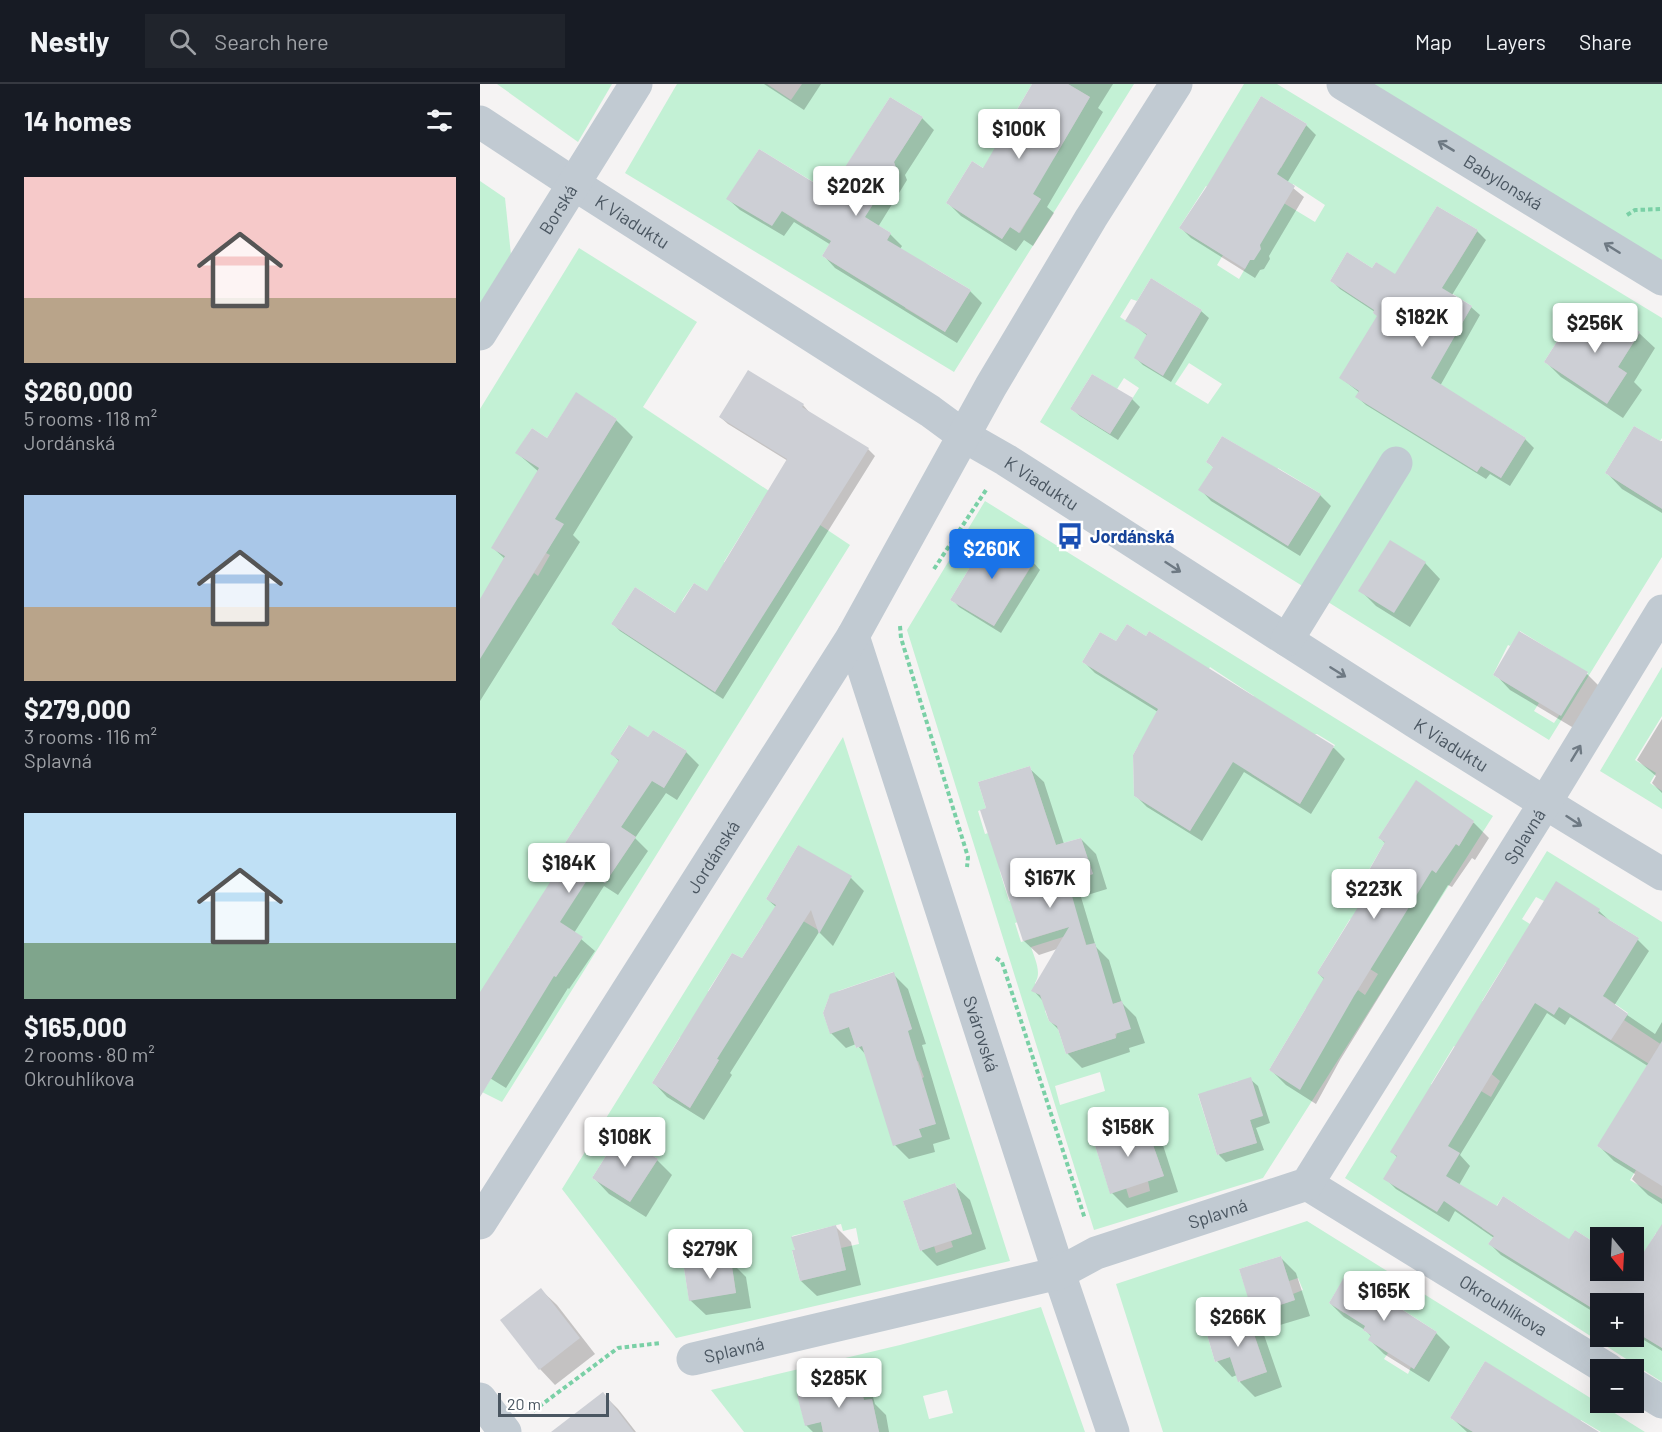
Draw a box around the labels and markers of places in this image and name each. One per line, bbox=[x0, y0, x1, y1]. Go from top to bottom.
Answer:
pin: $100K bbox=[977, 109, 1061, 160]
pin: $202K bbox=[814, 166, 898, 217]
pin: $182K bbox=[1380, 297, 1464, 348]
pin: $256K bbox=[1553, 303, 1637, 354]
bus stop icon: Jordánská bbox=[1055, 521, 1085, 551]
place label: Jordánská bbox=[1090, 525, 1174, 547]
pin: $260K bbox=[950, 529, 1034, 580]
pin: $184K bbox=[527, 843, 611, 894]
pin: $167K bbox=[1008, 858, 1092, 909]
pin: $223K bbox=[1332, 869, 1416, 920]
pin: $158K bbox=[1086, 1107, 1170, 1158]
pin: $108K bbox=[583, 1117, 667, 1168]
pin: $279K bbox=[668, 1229, 752, 1280]
pin: $165K bbox=[1342, 1271, 1426, 1322]
pin: $266K bbox=[1196, 1297, 1280, 1348]
pin: $285K bbox=[797, 1358, 881, 1409]

